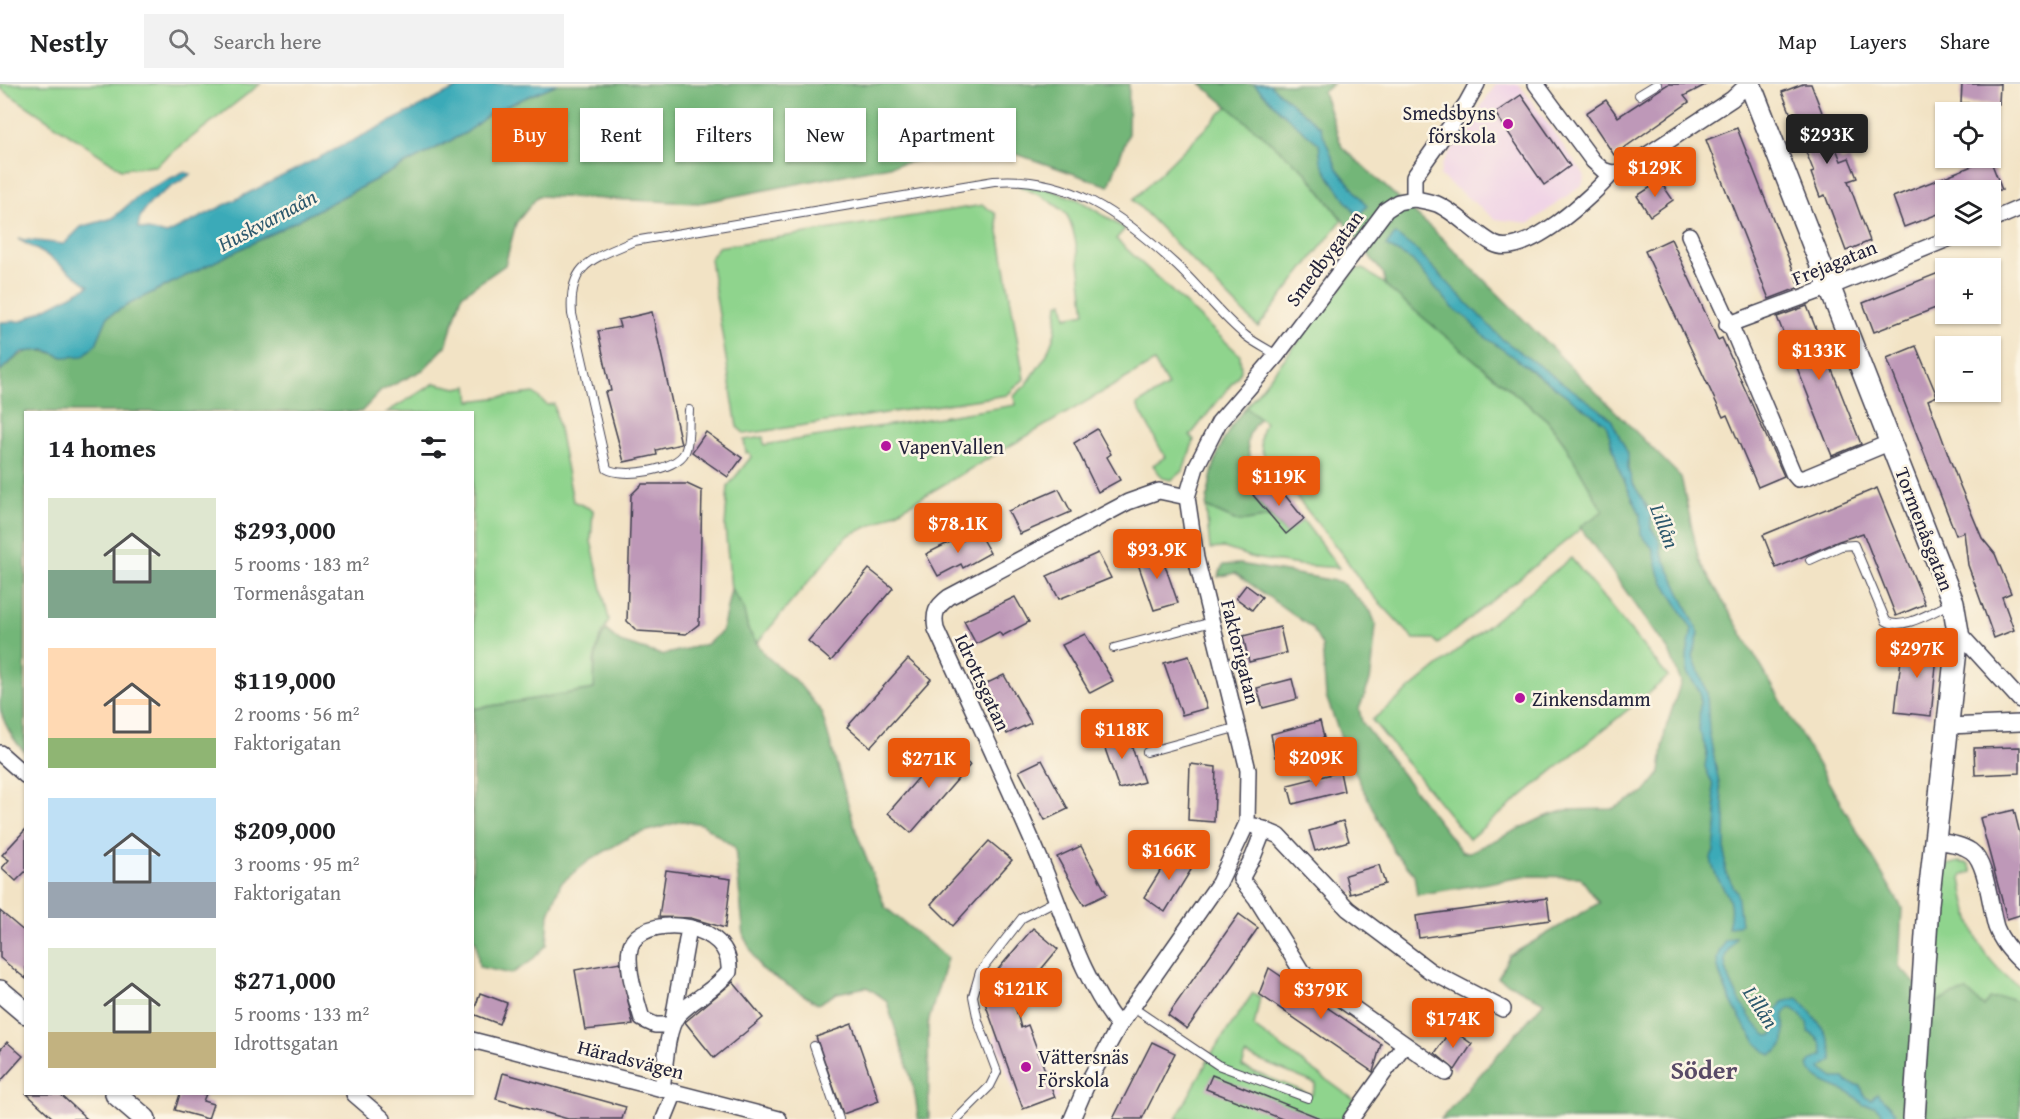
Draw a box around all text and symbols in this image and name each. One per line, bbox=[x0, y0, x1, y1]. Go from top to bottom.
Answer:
search box bbox=[144, 14, 564, 68]
text: Nestly bbox=[30, 21, 108, 62]
icon: search bbox=[165, 25, 198, 58]
text: Search here bbox=[213, 25, 322, 57]
text: Map bbox=[1778, 26, 1817, 57]
text: Layers bbox=[1850, 26, 1907, 57]
text: Share bbox=[1940, 26, 1990, 57]
place label: Smedsbyns förskola bbox=[1402, 98, 1497, 150]
map controls bbox=[1935, 102, 2001, 402]
button: locate bbox=[1935, 102, 2001, 168]
chip: Buy bbox=[492, 108, 568, 162]
chip: Rent bbox=[580, 108, 663, 162]
chip: Filters bbox=[675, 108, 773, 162]
chip: New bbox=[785, 108, 866, 162]
chip: Apartment bbox=[878, 108, 1016, 162]
pin: $293K bbox=[1785, 114, 1869, 165]
marker: Smedsbyns förskola bbox=[1501, 117, 1515, 131]
text: $293K bbox=[1800, 119, 1854, 148]
pin: $129K bbox=[1613, 147, 1697, 198]
text: $129K bbox=[1628, 152, 1682, 181]
button: layers bbox=[1935, 180, 2001, 246]
water label: Huskvarnaån bbox=[211, 181, 322, 260]
street label: Smedbygatan bbox=[1278, 204, 1370, 312]
street label: Frejagatan bbox=[1787, 232, 1881, 292]
button: + bbox=[1935, 258, 2001, 324]
pin: $133K bbox=[1777, 330, 1861, 381]
text: $133K bbox=[1792, 335, 1846, 364]
button: − bbox=[1935, 336, 2001, 402]
text: 14 homes bbox=[48, 428, 156, 467]
icon: filters bbox=[417, 431, 450, 464]
place label: VapenVallen bbox=[898, 432, 1004, 461]
marker: VapenVallen bbox=[879, 439, 893, 453]
pin: $119K bbox=[1237, 456, 1321, 507]
text: $119K bbox=[1252, 461, 1306, 490]
street label: Tormenåsgatan bbox=[1888, 463, 1962, 595]
water label: Lillån bbox=[1642, 498, 1688, 553]
pin: $78.1K bbox=[909, 503, 1007, 554]
text: $78.1K bbox=[928, 508, 988, 537]
text: $293,000 bbox=[234, 510, 336, 549]
icon: home bbox=[96, 522, 168, 594]
pin: $93.9K bbox=[1108, 529, 1206, 580]
text: $93.9K bbox=[1127, 534, 1187, 563]
text: 5 rooms · 183 m² bbox=[234, 549, 369, 578]
text: Tormenåsgatan bbox=[234, 578, 364, 607]
street label: Faktorigatan bbox=[1214, 597, 1268, 707]
pin: $297K bbox=[1875, 628, 1959, 679]
street label: Idrottsgatan bbox=[948, 629, 1018, 735]
text: $297K bbox=[1890, 633, 1944, 662]
text: $119,000 bbox=[234, 660, 336, 699]
icon: home bbox=[96, 672, 168, 744]
place label: Zinkensdamm bbox=[1532, 684, 1651, 713]
marker: Zinkensdamm bbox=[1513, 691, 1527, 705]
text: 2 rooms · 56 m² bbox=[234, 699, 360, 728]
pin: $118K bbox=[1080, 709, 1164, 760]
text: $118K bbox=[1095, 714, 1149, 743]
text: Faktorigatan bbox=[234, 728, 341, 757]
pin: $209K bbox=[1274, 737, 1358, 788]
pin: $271K bbox=[887, 738, 971, 789]
text: $209K bbox=[1289, 742, 1343, 771]
text: $271K bbox=[902, 743, 956, 772]
text: $209,000 bbox=[234, 810, 336, 849]
icon: home bbox=[96, 822, 168, 894]
pin: $166K bbox=[1127, 830, 1211, 881]
text: $166K bbox=[1142, 835, 1196, 864]
text: 3 rooms · 95 m² bbox=[234, 849, 360, 878]
text: Faktorigatan bbox=[234, 878, 341, 907]
text: $271,000 bbox=[234, 960, 336, 999]
pin: $121K bbox=[979, 968, 1063, 1019]
pin: $379K bbox=[1279, 969, 1363, 1020]
icon: home bbox=[96, 972, 168, 1044]
text: $121K bbox=[994, 973, 1048, 1002]
text: $379K bbox=[1294, 974, 1348, 1003]
water label: Lillån bbox=[1735, 979, 1787, 1035]
pin: $174K bbox=[1411, 998, 1495, 1049]
text: 5 rooms · 133 m² bbox=[234, 999, 369, 1028]
text: $174K bbox=[1426, 1003, 1480, 1032]
text: Idrottsgatan bbox=[234, 1028, 338, 1057]
street label: Häradsvägen bbox=[575, 1032, 687, 1086]
place label: Vättersnäs Förskola bbox=[1038, 1042, 1129, 1094]
district label: Söder bbox=[1670, 1050, 1738, 1089]
marker: Vättersnäs Förskola bbox=[1019, 1060, 1033, 1074]

